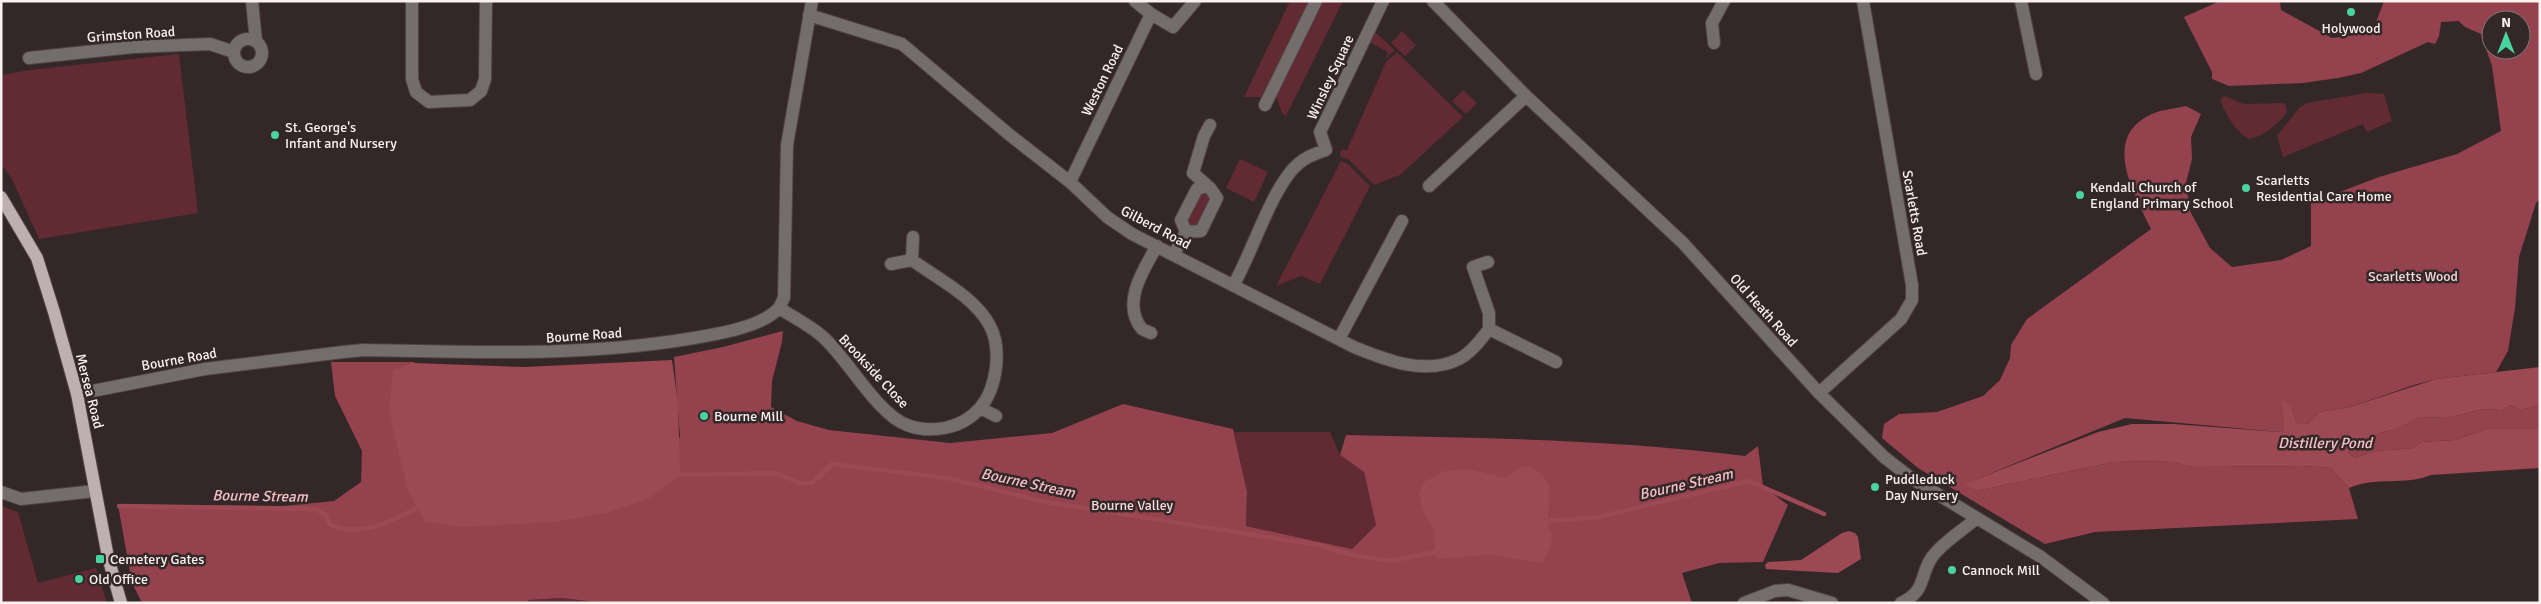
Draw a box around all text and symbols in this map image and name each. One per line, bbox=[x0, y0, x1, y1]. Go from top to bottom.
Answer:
marker: Holywood bbox=[2345, 6, 2357, 18]
north arrow bbox=[2481, 10, 2531, 60]
text: N bbox=[2501, 14, 2511, 31]
place label: Holywood bbox=[2321, 20, 2381, 37]
street label: Grimston Road bbox=[86, 23, 176, 46]
street label: Winsley Square bbox=[1303, 32, 1358, 122]
street label: Weston Road bbox=[1078, 42, 1127, 119]
place label: St. George's Infant and Nursery bbox=[285, 119, 397, 152]
marker: St. George's Infant and Nursery bbox=[269, 129, 281, 141]
street label: Scarletts Road bbox=[1899, 169, 1930, 257]
place label: Scarletts Residential Care Home bbox=[2256, 172, 2392, 205]
place label: Kendall Church of England Primary School bbox=[2090, 179, 2233, 212]
marker: Scarletts Residential Care Home bbox=[2240, 182, 2252, 194]
marker: Kendall Church of England Primary School bbox=[2074, 189, 2086, 201]
street label: Gilberd Road bbox=[1118, 202, 1194, 253]
park label: Scarletts Wood bbox=[2368, 268, 2458, 285]
street label: Old Heath Road bbox=[1726, 270, 1801, 350]
street label: Bourne Road bbox=[545, 324, 623, 347]
street label: Brookside Close bbox=[835, 331, 912, 412]
street label: Bourne Road bbox=[140, 345, 218, 374]
street label: Mersea Road bbox=[72, 352, 107, 430]
place label: Bourne Mill bbox=[714, 408, 783, 425]
marker: Bourne Mill bbox=[698, 410, 710, 422]
water label: Distillery Pond bbox=[2278, 434, 2374, 452]
water label: Bourne Stream bbox=[979, 464, 1078, 502]
water label: Bourne Stream bbox=[1637, 464, 1736, 504]
place label: Puddleduck Day Nursery bbox=[1885, 471, 1958, 504]
marker: Puddleduck Day Nursery bbox=[1869, 481, 1881, 493]
water label: Bourne Stream bbox=[212, 486, 309, 506]
park label: Bourne Valley bbox=[1091, 497, 1174, 514]
place label: Cemetery Gates bbox=[110, 551, 204, 568]
marker: Cemetery Gates bbox=[94, 553, 106, 565]
place label: Cannock Mill bbox=[1962, 562, 2040, 579]
marker: Cannock Mill bbox=[1946, 564, 1958, 576]
place label: Old Office bbox=[89, 571, 148, 588]
marker: Old Office bbox=[73, 573, 85, 585]

